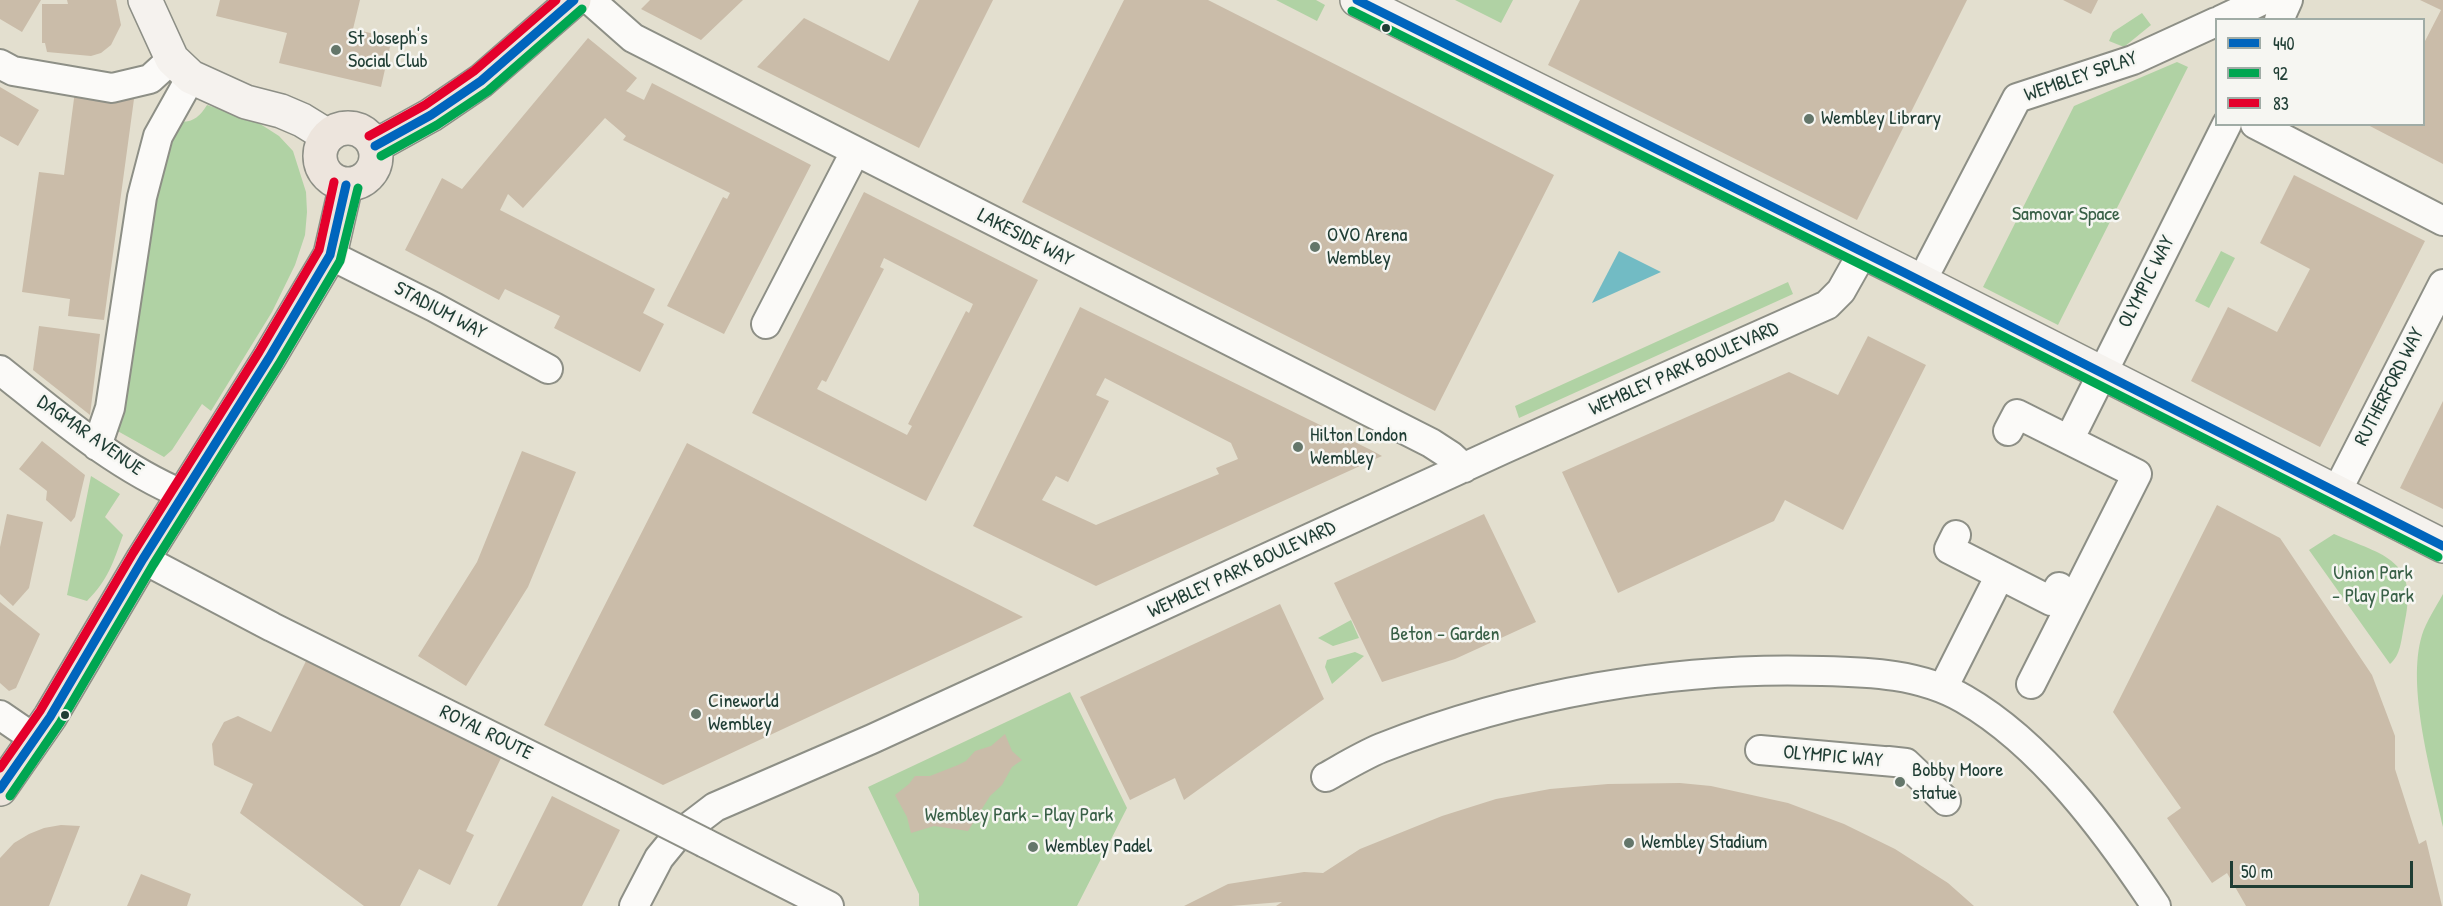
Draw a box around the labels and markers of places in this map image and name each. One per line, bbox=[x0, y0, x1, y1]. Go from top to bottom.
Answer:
unlabelled marker bbox=[1380, 22, 1392, 34]
place label: St Joseph's Social Club bbox=[348, 27, 428, 74]
marker: St Joseph's Social Club bbox=[329, 43, 343, 57]
place label: Wembley Library bbox=[1821, 107, 1941, 131]
marker: Wembley Library bbox=[1802, 112, 1816, 126]
place label: OVO Arena Wembley bbox=[1327, 224, 1407, 271]
marker: OVO Arena Wembley bbox=[1308, 240, 1322, 254]
place label: Hilton London Wembley bbox=[1310, 424, 1407, 471]
marker: Hilton London Wembley bbox=[1291, 440, 1305, 454]
place label: Cineworld Wembley bbox=[708, 690, 779, 737]
marker: Cineworld Wembley bbox=[689, 707, 703, 721]
unlabelled marker bbox=[59, 709, 71, 721]
place label: Bobby Moore statue bbox=[1912, 759, 2003, 806]
marker: Bobby Moore statue bbox=[1893, 775, 1907, 789]
place label: Wembley Stadium bbox=[1641, 831, 1767, 855]
place label: Wembley Padel bbox=[1045, 835, 1152, 859]
marker: Wembley Stadium bbox=[1622, 836, 1636, 850]
marker: Wembley Padel bbox=[1026, 840, 1040, 854]

